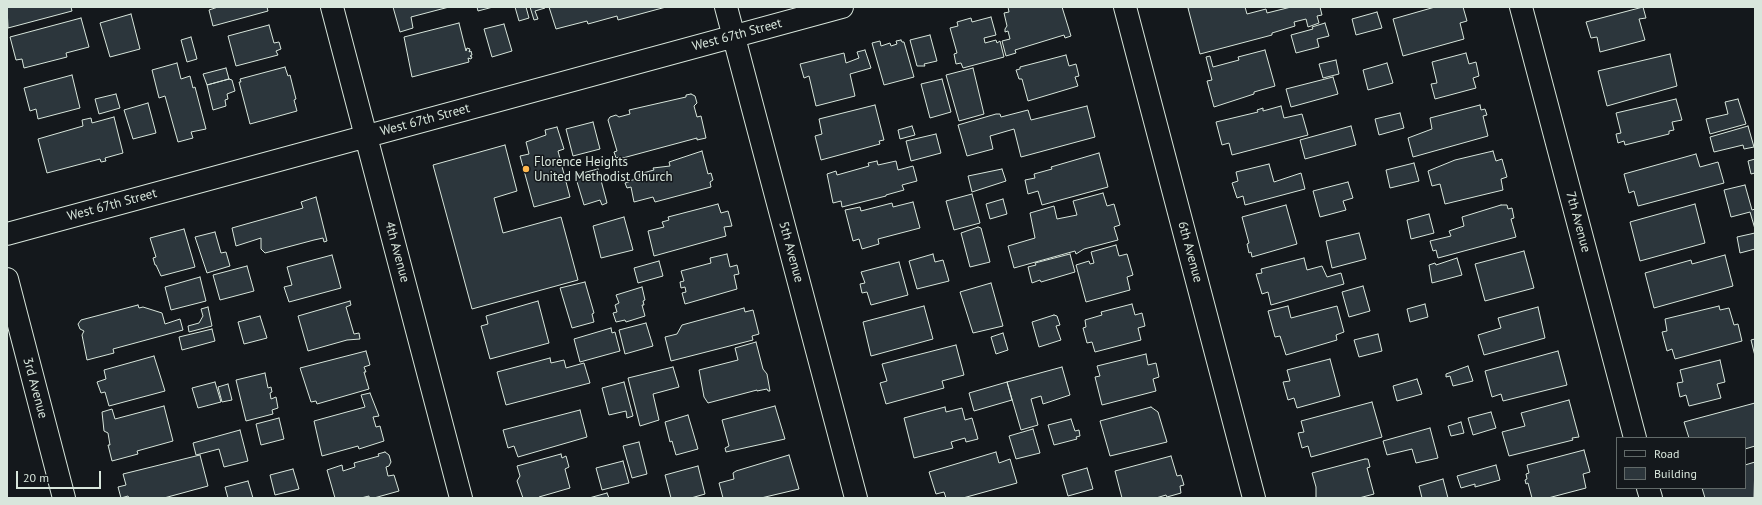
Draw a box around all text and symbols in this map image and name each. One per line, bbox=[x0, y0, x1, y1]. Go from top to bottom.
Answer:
street label: West 67th Street bbox=[690, 16, 784, 54]
street label: West 67th Street bbox=[378, 101, 472, 139]
place label: Florence Heights United Methodist Church bbox=[534, 154, 673, 185]
marker: Florence Heights United Methodist Church bbox=[521, 164, 531, 174]
street label: West 67th Street bbox=[65, 186, 159, 224]
street label: 7th Avenue bbox=[1562, 190, 1594, 254]
street label: 4th Avenue bbox=[381, 220, 413, 284]
street label: 5th Avenue bbox=[775, 220, 807, 284]
street label: 6th Avenue bbox=[1174, 220, 1206, 284]
street label: 3rd Avenue bbox=[19, 356, 51, 420]
legend bbox=[1616, 437, 1746, 489]
text: Road bbox=[1654, 446, 1679, 461]
scale bar bbox=[18, 463, 103, 489]
text: Building bbox=[1654, 466, 1697, 481]
text: 20 m bbox=[23, 470, 49, 485]

